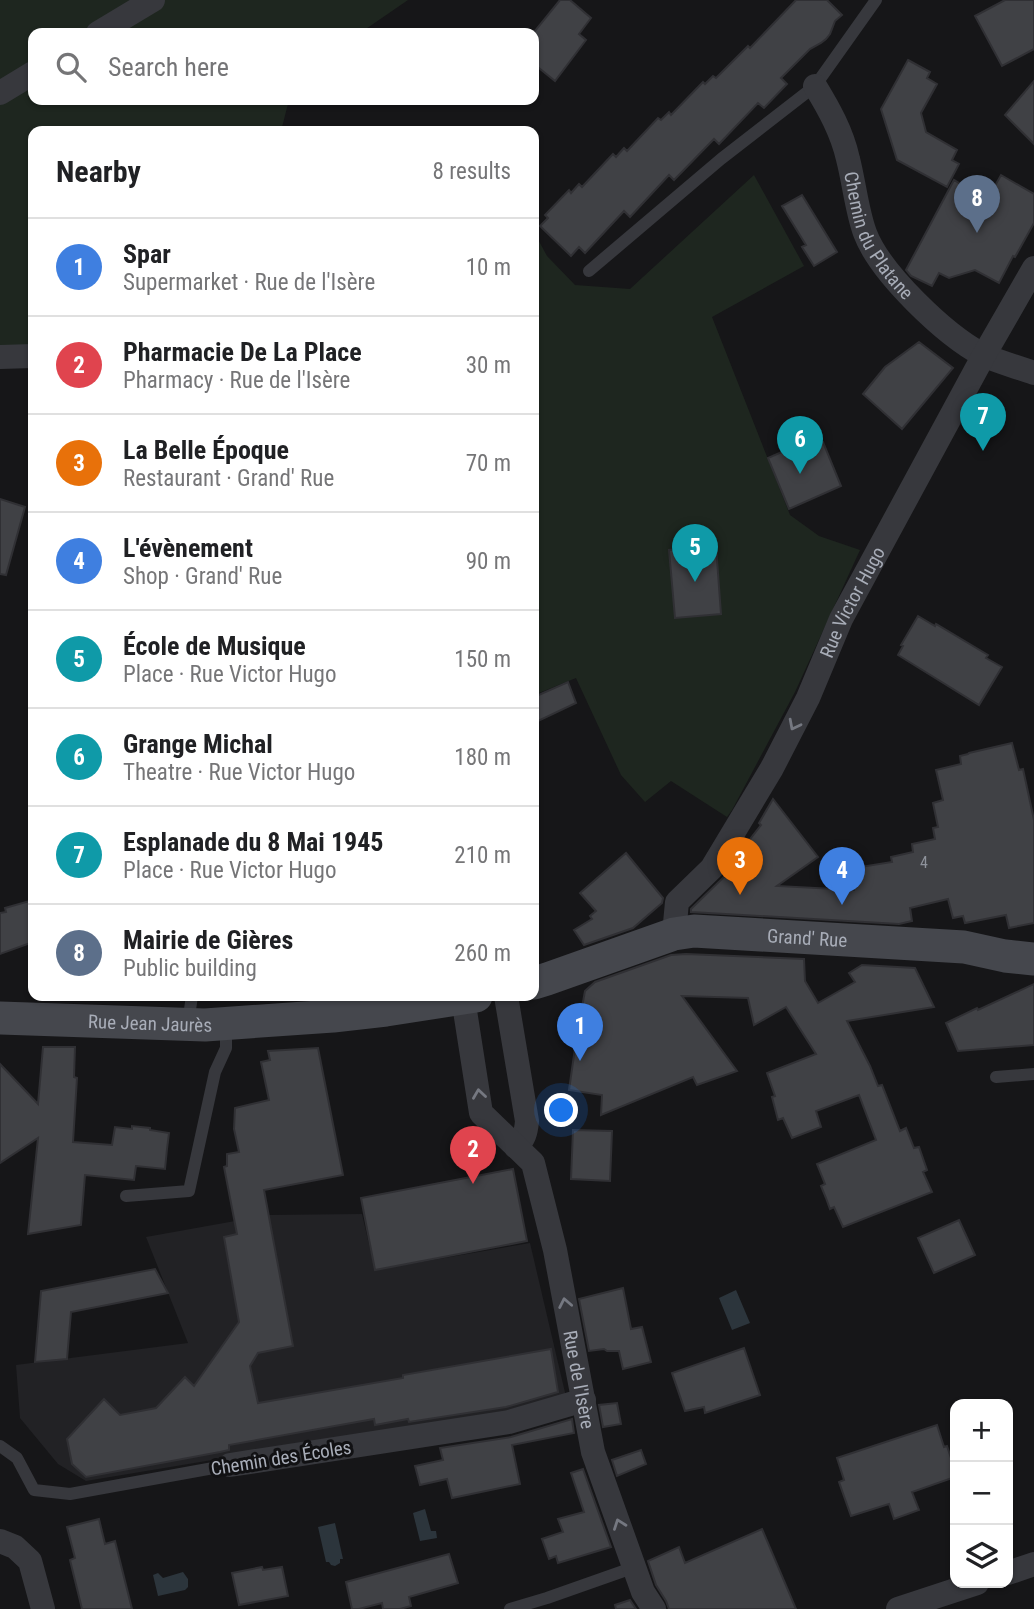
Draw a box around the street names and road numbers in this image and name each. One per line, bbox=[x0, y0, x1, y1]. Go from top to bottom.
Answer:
street label: Chemin du Platane bbox=[840, 169, 919, 304]
street label: Rue Victor Hugo bbox=[815, 542, 890, 661]
street label: Grand' Rue bbox=[766, 924, 848, 952]
street label: Rue Jean Jaurès bbox=[88, 1010, 213, 1037]
street label: Rue de l'Isère bbox=[559, 1328, 600, 1431]
street label: Chemin des Écoles bbox=[209, 1436, 353, 1480]

